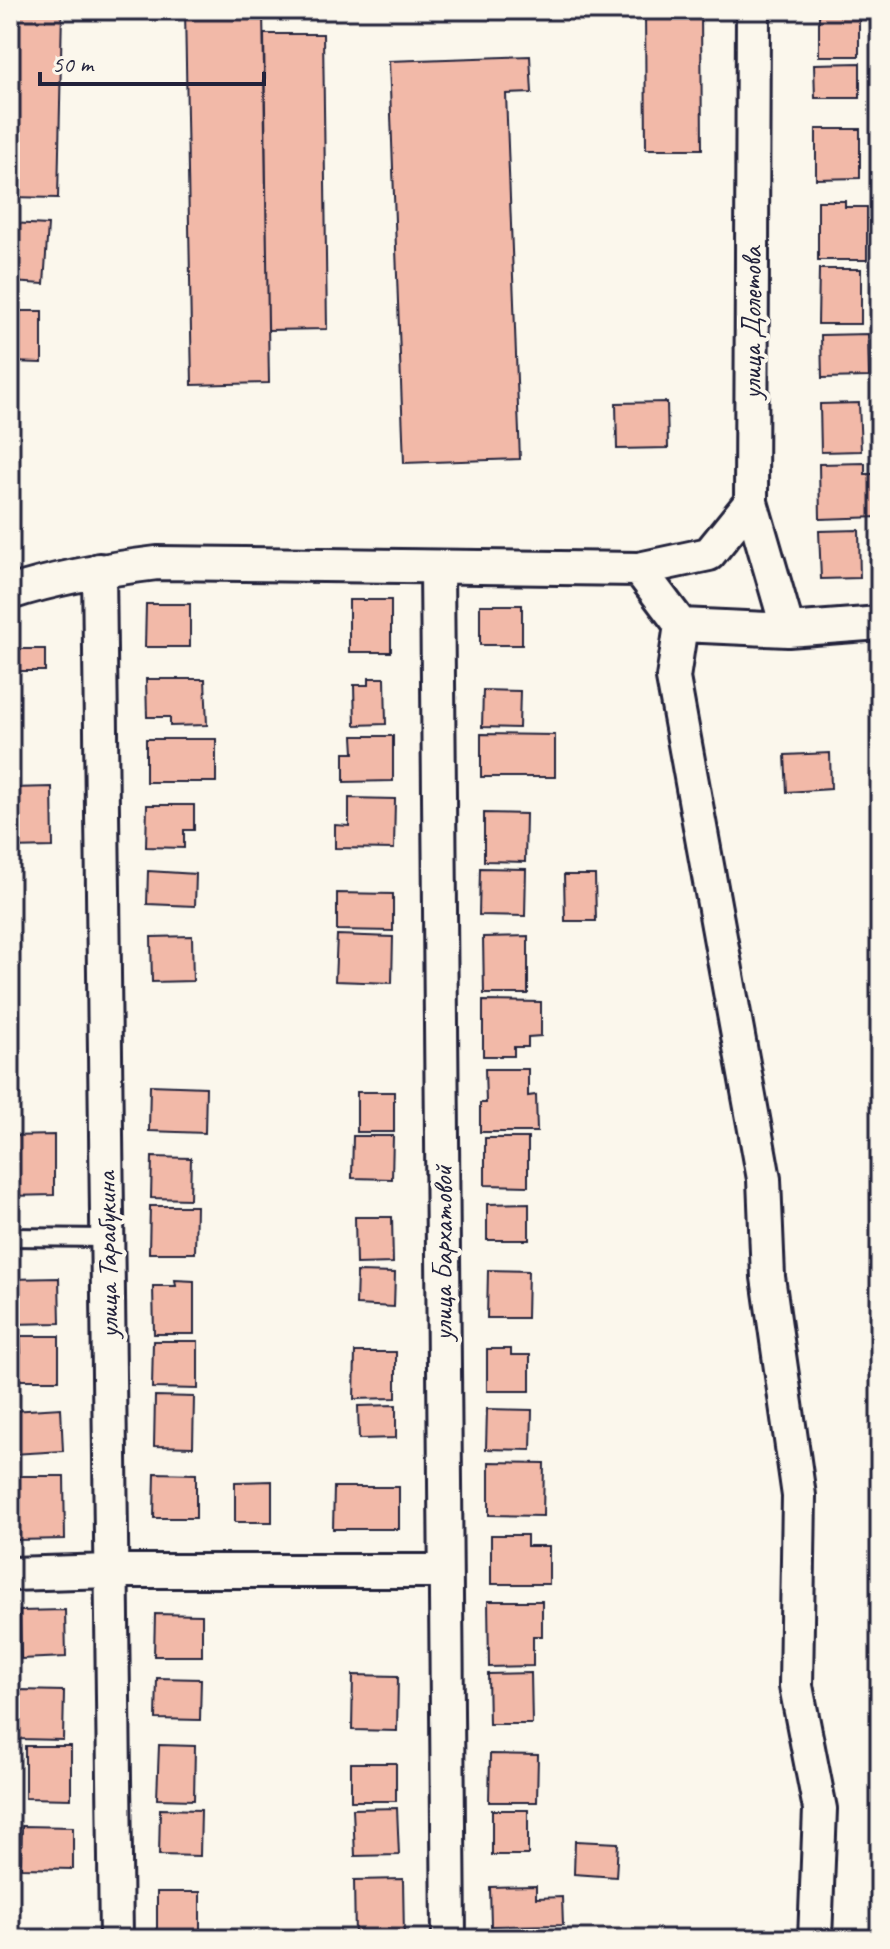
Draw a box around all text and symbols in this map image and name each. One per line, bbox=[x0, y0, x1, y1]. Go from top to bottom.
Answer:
scale bar bbox=[40, 36, 264, 86]
text: 50 m bbox=[52, 49, 95, 79]
street label: улица Долетова bbox=[734, 245, 769, 401]
street label: улица Бархатовой bbox=[425, 1164, 460, 1343]
street label: улица Тарабукина bbox=[88, 1170, 126, 1341]

